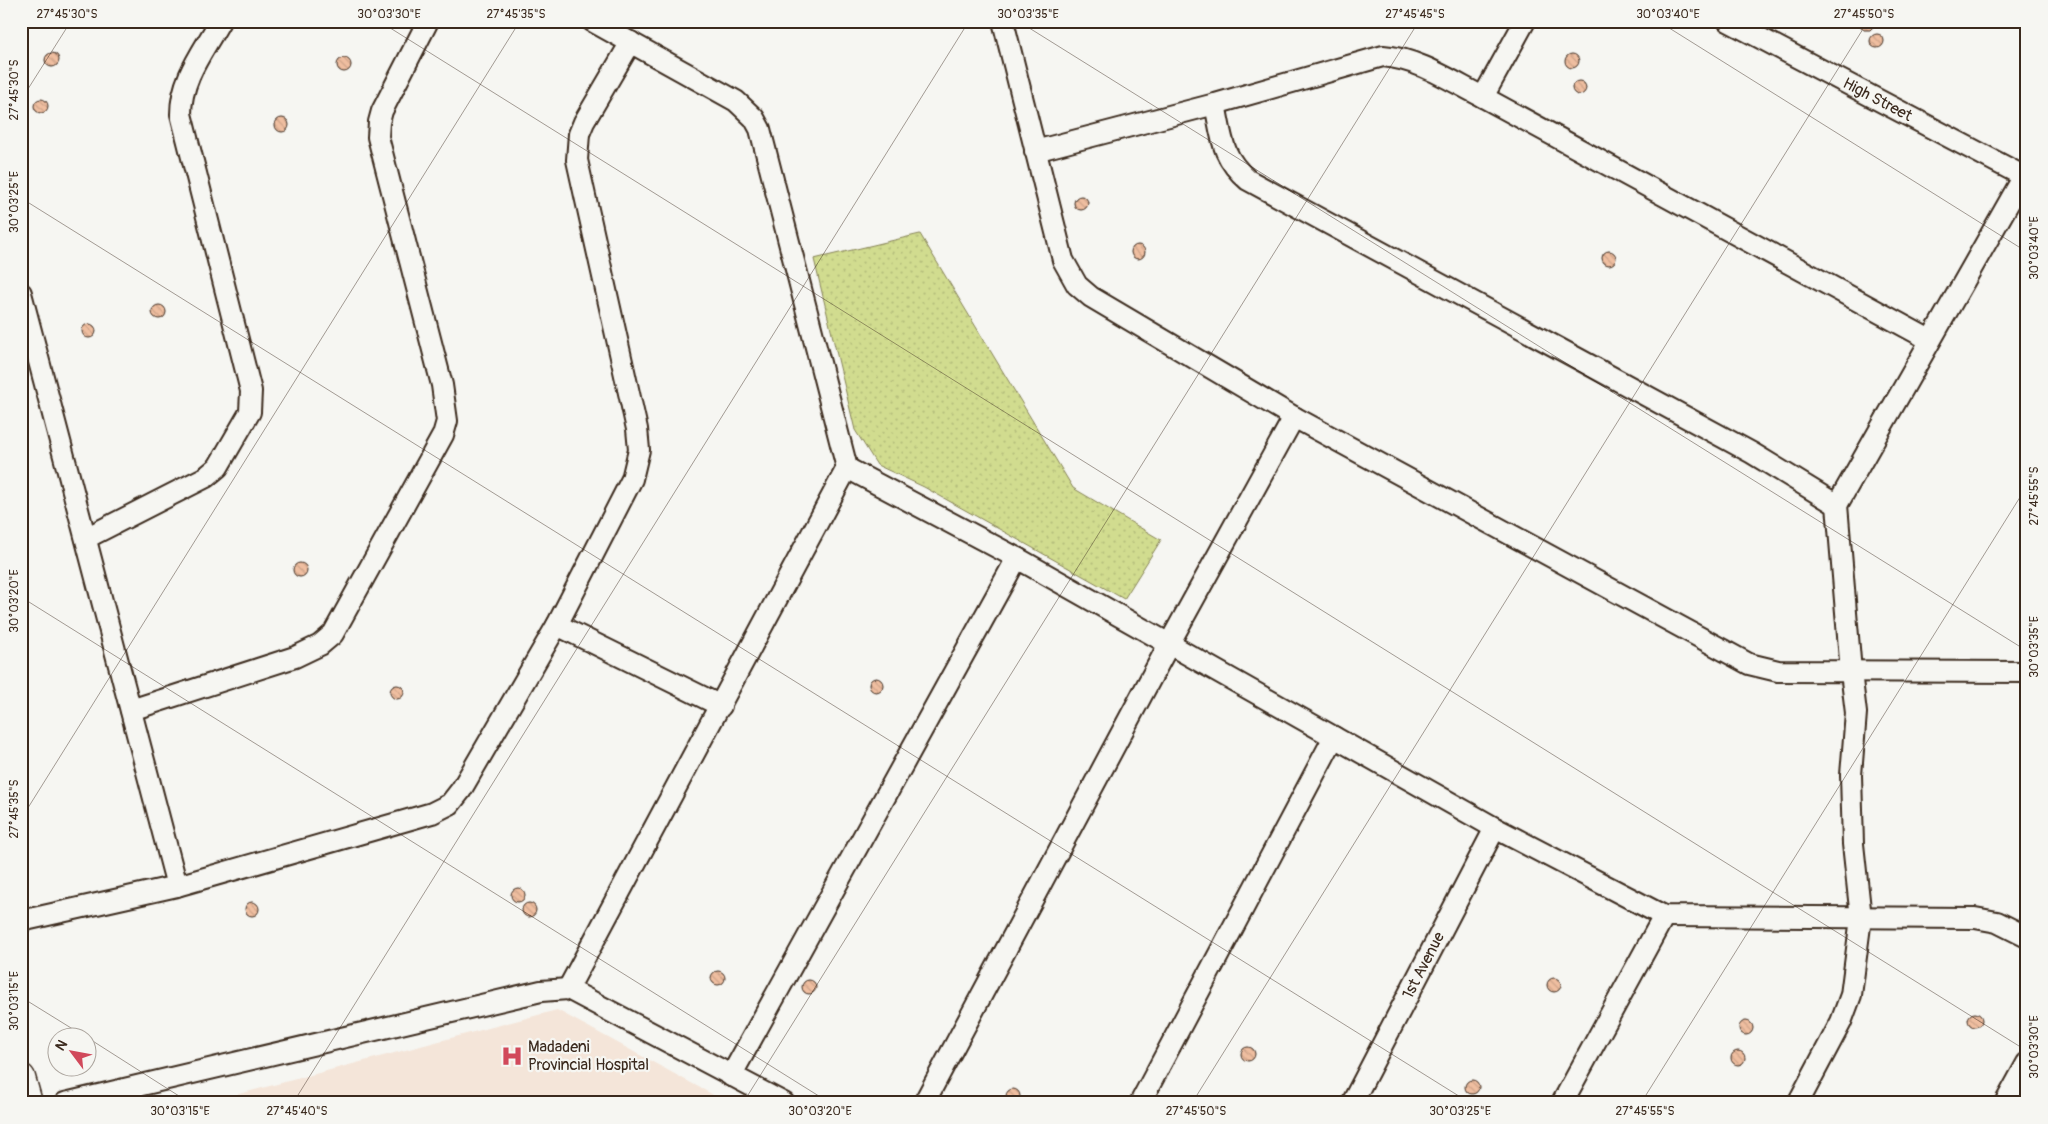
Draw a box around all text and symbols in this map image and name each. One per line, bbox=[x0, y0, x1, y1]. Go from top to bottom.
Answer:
text: 27°45'30"S bbox=[37, 7, 97, 22]
text: 30°03'30"E bbox=[357, 7, 421, 22]
text: 27°45'35"S bbox=[486, 7, 546, 22]
text: 30°03'35"E bbox=[997, 7, 1059, 22]
text: 27°45'45"S bbox=[1385, 7, 1445, 22]
text: 30°03'40"E bbox=[1636, 7, 1700, 22]
text: 27°45'50"S bbox=[1834, 7, 1894, 22]
text: 27°45'30"S bbox=[7, 60, 22, 120]
street label: High Street bbox=[1839, 73, 1916, 126]
text: 30°03'25"E bbox=[7, 171, 22, 233]
text: 30°03'40"E bbox=[2027, 216, 2042, 280]
text: 27°45'55"S bbox=[2027, 466, 2042, 526]
text: 30°03'20"E bbox=[7, 569, 22, 633]
text: 30°03'35"E bbox=[2027, 616, 2042, 678]
text: 27°45'35"S bbox=[7, 779, 22, 839]
street label: 1st Avenue bbox=[1398, 929, 1449, 1002]
text: 30°03'15"E bbox=[7, 971, 22, 1031]
text: 30°03'30"E bbox=[2027, 1015, 2042, 1079]
north arrow bbox=[48, 1026, 98, 1076]
text: N bbox=[52, 1037, 71, 1054]
place label: Madadeni Provincial Hospital bbox=[528, 1037, 649, 1075]
hospital icon: Madadeni Provincial Hospital bbox=[499, 1043, 525, 1069]
text: 30°03'15"E bbox=[150, 1104, 210, 1119]
text: 27°45'40"S bbox=[266, 1104, 328, 1119]
text: 30°03'20"E bbox=[788, 1104, 852, 1119]
text: 27°45'50"S bbox=[1166, 1104, 1226, 1119]
text: 30°03'25"E bbox=[1429, 1104, 1491, 1119]
text: 27°45'55"S bbox=[1615, 1104, 1675, 1119]

